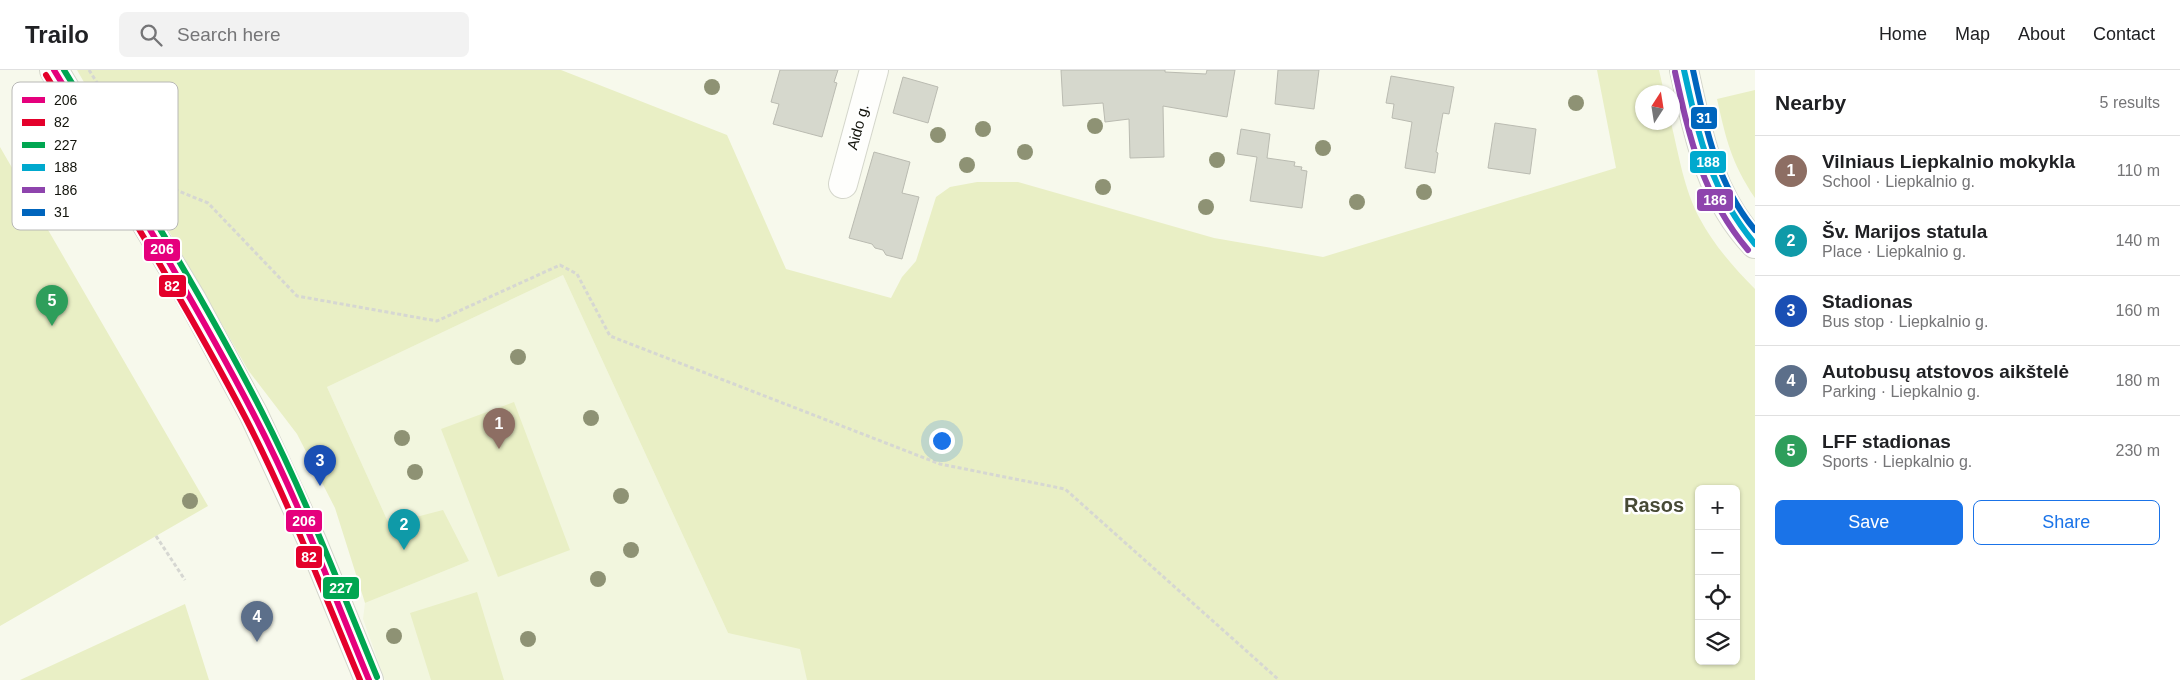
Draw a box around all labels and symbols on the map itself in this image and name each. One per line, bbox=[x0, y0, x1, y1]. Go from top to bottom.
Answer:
legend bbox=[12, 82, 178, 230]
north arrow bbox=[1635, 85, 1680, 130]
text: 206 bbox=[54, 92, 78, 108]
street label: Aido g. bbox=[843, 102, 872, 152]
line badge: 31 bbox=[1690, 106, 1718, 130]
text: 31 bbox=[1696, 110, 1712, 126]
text: 82 bbox=[54, 114, 70, 130]
text: 227 bbox=[54, 137, 78, 153]
line badge: 188 bbox=[1689, 150, 1727, 174]
text: 188 bbox=[1696, 154, 1720, 170]
text: 188 bbox=[54, 159, 78, 175]
text: 186 bbox=[54, 182, 78, 198]
line badge: 186 bbox=[1696, 188, 1734, 212]
text: 186 bbox=[1703, 192, 1727, 208]
text: 31 bbox=[54, 204, 70, 220]
line badge: 206 bbox=[143, 238, 181, 262]
text: 206 bbox=[150, 241, 174, 257]
line badge: 82 bbox=[158, 274, 187, 298]
text: 82 bbox=[164, 278, 180, 294]
pin: 5 bbox=[36, 285, 68, 326]
pin: 1 bbox=[483, 408, 515, 449]
your location bbox=[929, 428, 955, 454]
pin: 3 bbox=[304, 445, 336, 486]
district label: Rasos bbox=[1624, 494, 1684, 516]
line badge: 206 bbox=[285, 509, 323, 533]
pin: 2 bbox=[388, 509, 420, 550]
text: 206 bbox=[292, 513, 316, 529]
line badge: 82 bbox=[295, 545, 323, 569]
text: 82 bbox=[301, 549, 317, 565]
line badge: 227 bbox=[322, 576, 360, 600]
text: 227 bbox=[329, 580, 353, 596]
pin: 4 bbox=[241, 601, 273, 642]

